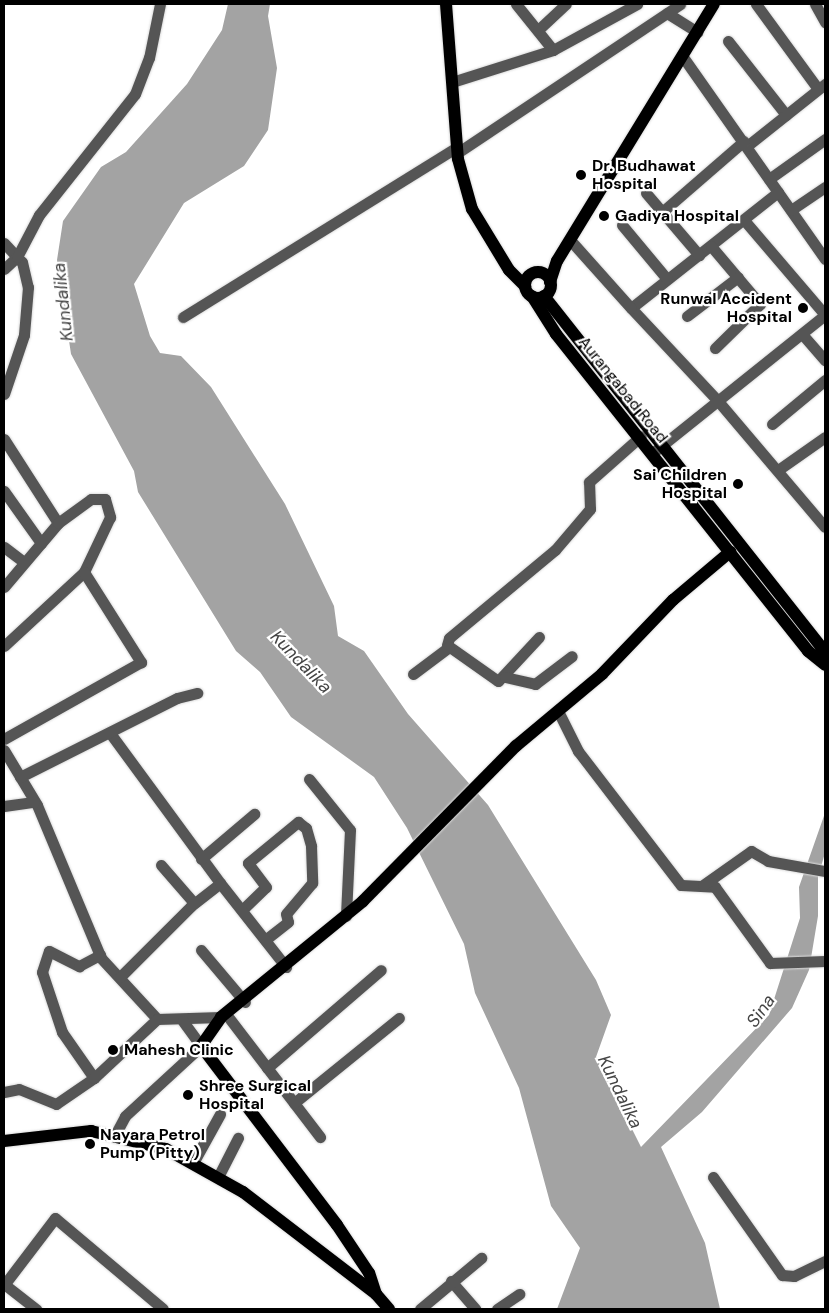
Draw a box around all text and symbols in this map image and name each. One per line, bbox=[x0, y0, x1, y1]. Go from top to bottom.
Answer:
place label: Dr. Budhawat Hospital bbox=[592, 156, 696, 194]
marker: Dr. Budhawat Hospital bbox=[574, 168, 588, 182]
place label: Gadiya Hospital bbox=[615, 206, 739, 226]
marker: Gadiya Hospital bbox=[597, 209, 611, 223]
water label: Kundalika bbox=[48, 262, 78, 342]
place label: Runwal Accident Hospital bbox=[660, 289, 792, 327]
marker: Runwal Accident Hospital bbox=[796, 301, 810, 315]
street label: Aurangabad Road bbox=[574, 333, 672, 447]
place label: Sai Children Hospital bbox=[633, 465, 727, 503]
marker: Sai Children Hospital bbox=[731, 477, 745, 491]
water label: Kundalika bbox=[266, 626, 336, 698]
water label: Sina bbox=[742, 990, 780, 1032]
place label: Mahesh Clinic bbox=[124, 1040, 234, 1060]
marker: Mahesh Clinic bbox=[106, 1043, 120, 1057]
water label: Kundalika bbox=[593, 1052, 647, 1132]
place label: Shree Surgical Hospital bbox=[199, 1076, 311, 1114]
marker: Shree Surgical Hospital bbox=[181, 1088, 195, 1102]
place label: Nayara Petrol Pump (Pitty) bbox=[100, 1125, 205, 1163]
marker: Nayara Petrol Pump (Pitty) bbox=[84, 1138, 96, 1150]

